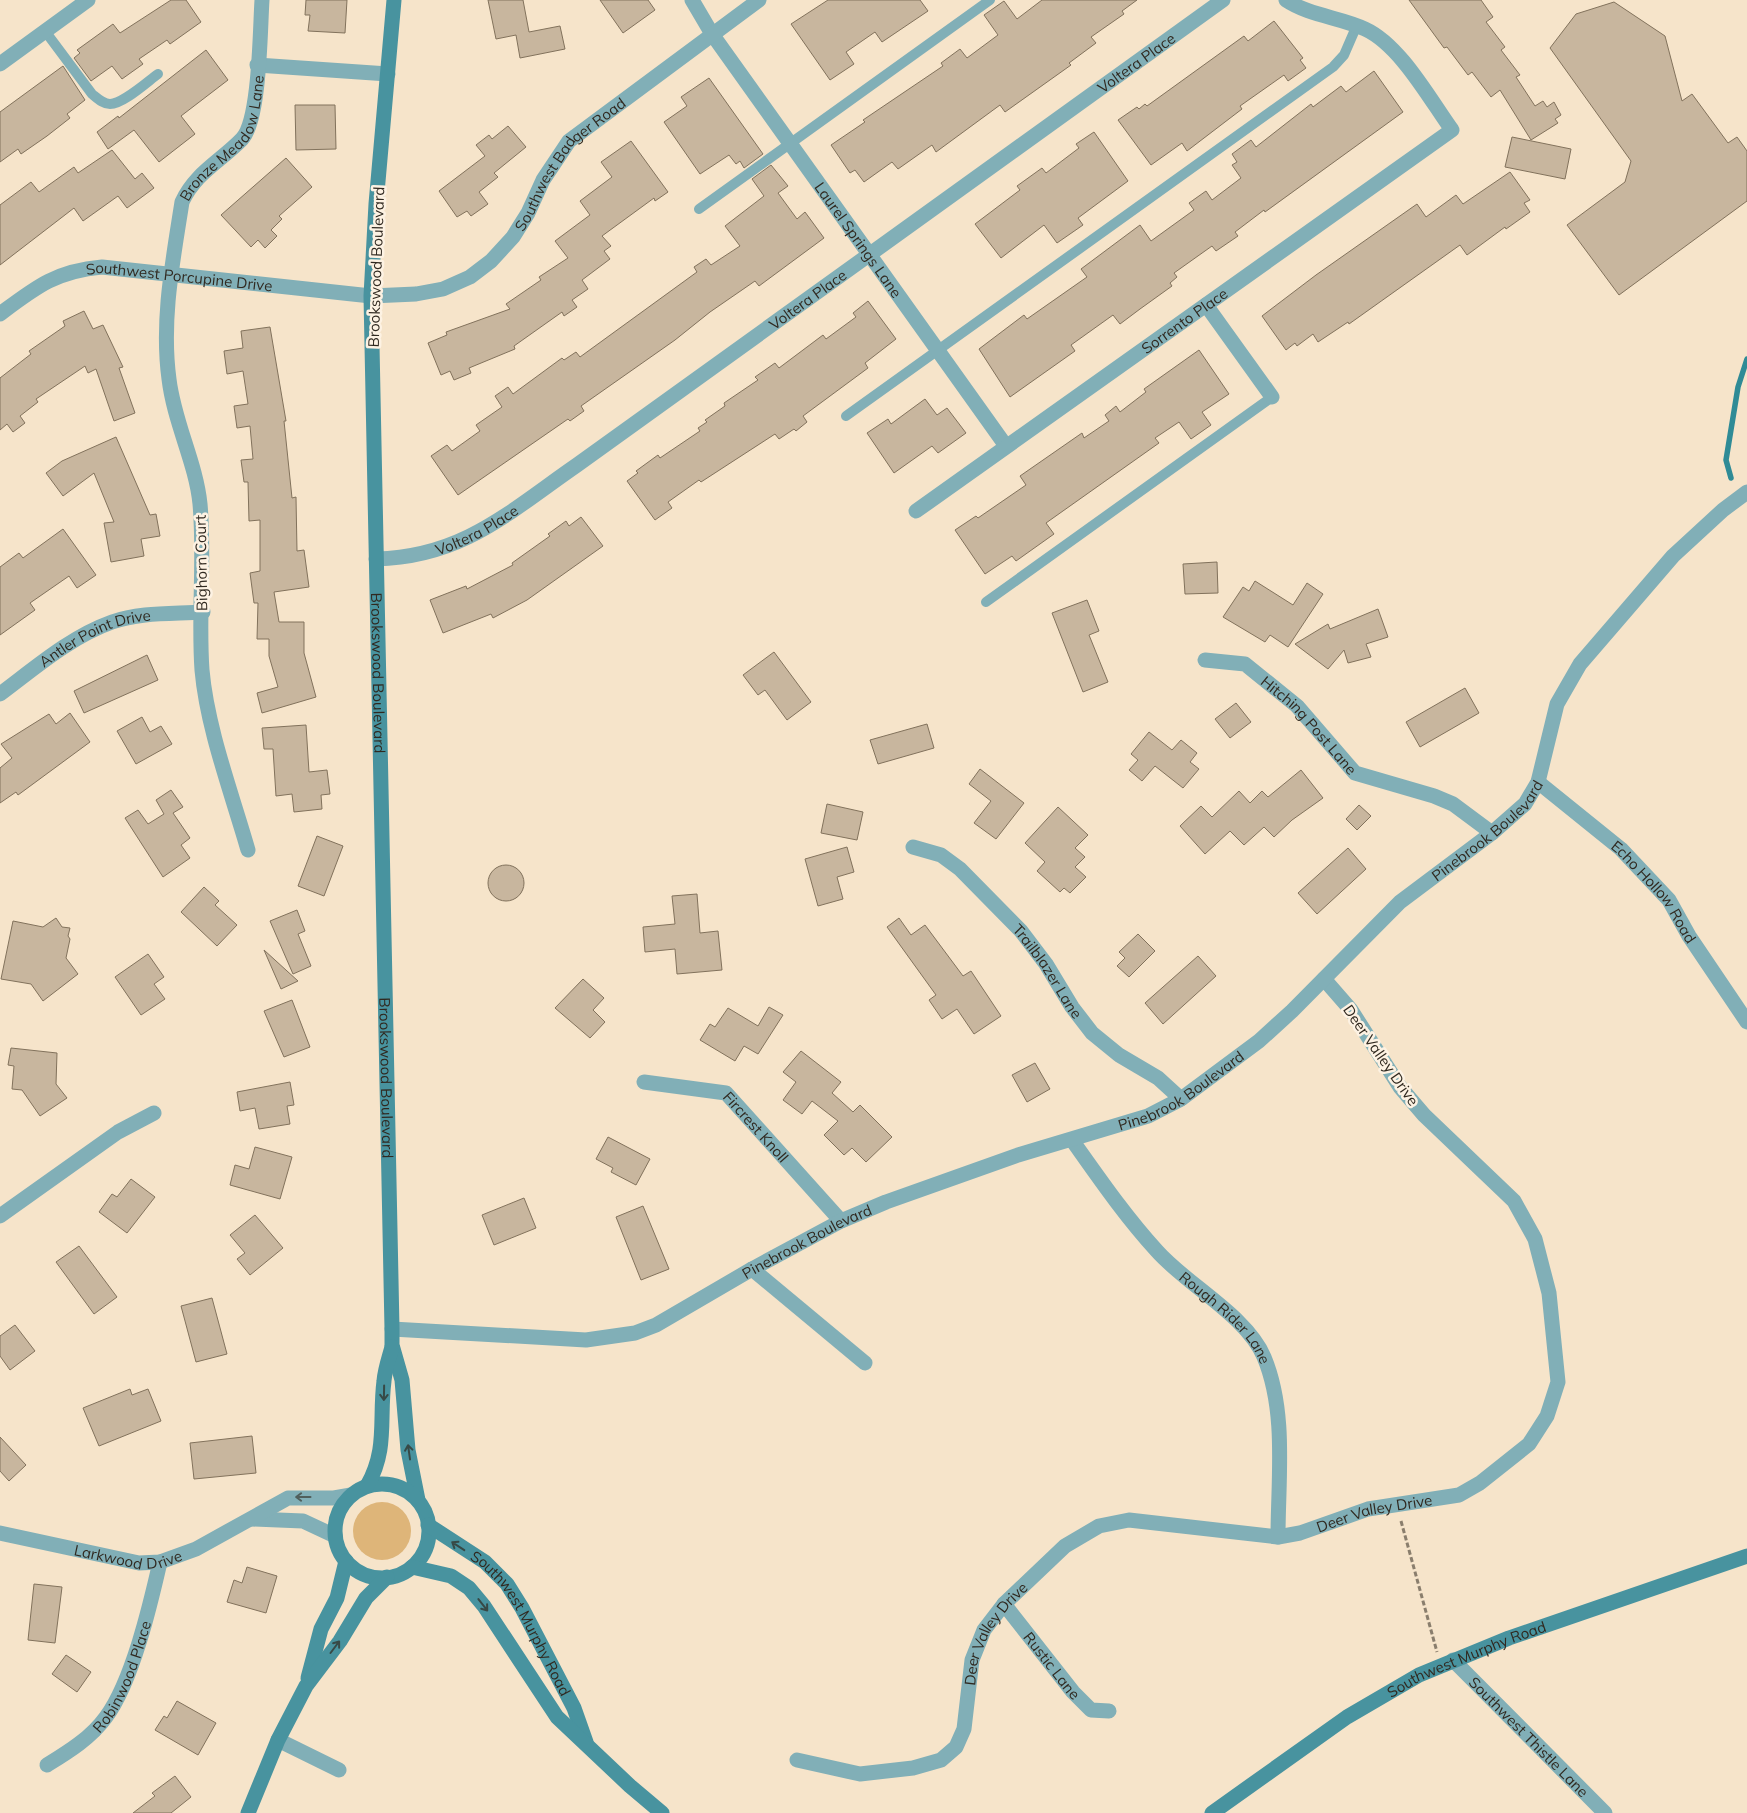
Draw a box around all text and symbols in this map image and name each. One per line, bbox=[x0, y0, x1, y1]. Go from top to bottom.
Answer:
street label: Voltera Place bbox=[1094, 28, 1179, 97]
street label: Bronze Meadow Lane bbox=[175, 74, 267, 204]
street label: Southwest Badger Road bbox=[510, 93, 629, 234]
street label: Laurel Springs Lane bbox=[811, 178, 906, 301]
street label: Brookswood Boulevard bbox=[364, 186, 388, 348]
street label: Southwest Porcupine Drive bbox=[85, 257, 273, 295]
street label: Voltera Place bbox=[765, 265, 850, 334]
street label: Sorrento Place bbox=[1137, 283, 1231, 357]
street label: Voltera Place bbox=[433, 500, 522, 559]
street label: Bighorn Court bbox=[191, 515, 211, 611]
street label: Brookswood Boulevard bbox=[368, 592, 390, 754]
street label: Antler Point Drive bbox=[35, 605, 151, 671]
street label: Hitching Post Lane bbox=[1257, 671, 1361, 778]
street label: Pinebrook Boulevard bbox=[1428, 776, 1547, 885]
street label: Echo Hollow Road bbox=[1608, 836, 1701, 947]
street label: Trailblazer Lane bbox=[1009, 919, 1087, 1022]
street label: Brookswood Boulevard bbox=[376, 997, 398, 1159]
street label: Deer Valley Drive bbox=[1339, 1001, 1423, 1109]
street label: Pinebrook Boulevard bbox=[1115, 1046, 1247, 1134]
street label: Fircrest Knoll bbox=[719, 1087, 793, 1166]
street label: Pinebrook Boulevard bbox=[738, 1200, 875, 1282]
street label: Rough Rider Lane bbox=[1176, 1267, 1275, 1366]
one-way arrow bbox=[379, 1384, 389, 1401]
one-way arrow bbox=[404, 1445, 414, 1461]
street label: Deer Valley Drive bbox=[1314, 1490, 1433, 1536]
one-way arrow bbox=[295, 1492, 312, 1502]
street label: Larkwood Drive bbox=[73, 1540, 184, 1573]
one-way arrow bbox=[451, 1540, 465, 1550]
street label: Southwest Murphy Road bbox=[467, 1546, 575, 1699]
street label: Deer Valley Drive bbox=[960, 1578, 1031, 1686]
one-way arrow bbox=[477, 1598, 488, 1611]
street label: Southwest Murphy Road bbox=[1383, 1616, 1549, 1701]
street label: Robinwood Place bbox=[88, 1618, 155, 1736]
street label: Rustic Lane bbox=[1020, 1628, 1084, 1703]
one-way arrow bbox=[330, 1641, 341, 1654]
street label: Southwest Thistle Lane bbox=[1465, 1672, 1593, 1801]

